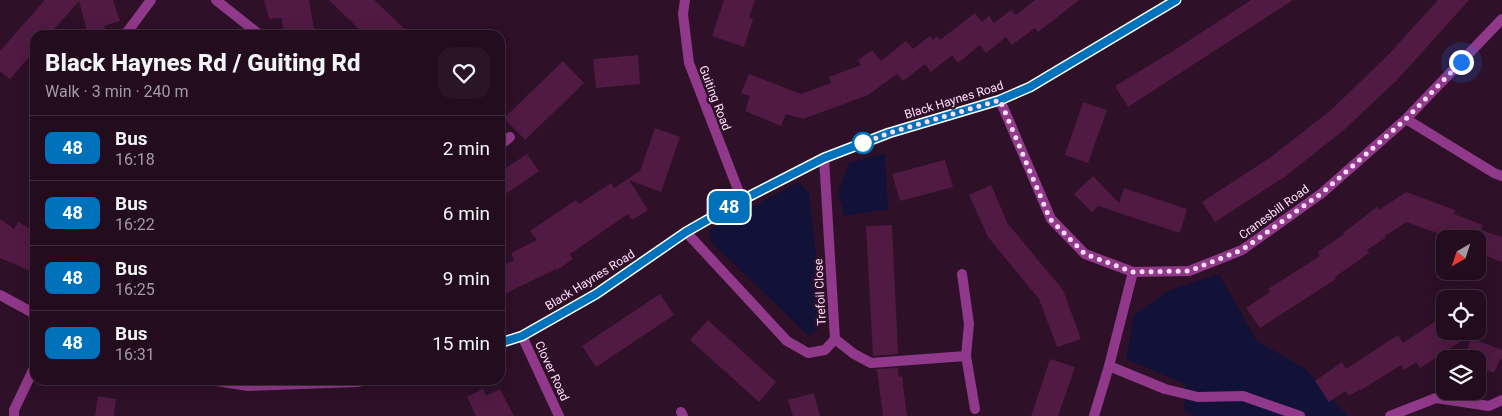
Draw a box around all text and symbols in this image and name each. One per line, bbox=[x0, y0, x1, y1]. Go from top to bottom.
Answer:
button: heart bbox=[438, 47, 490, 99]
text: Black Haynes Rd / Guiting Rd bbox=[45, 49, 361, 77]
your location bbox=[1449, 50, 1474, 75]
street label: Guiting Road bbox=[696, 64, 734, 132]
street label: Black Haynes Road bbox=[903, 78, 1005, 122]
text: Walk · 3 min · 240 m bbox=[45, 82, 189, 101]
text: Bus bbox=[115, 127, 148, 150]
unlabelled marker bbox=[852, 132, 874, 154]
text: 48 bbox=[62, 137, 83, 158]
text: 2 min bbox=[443, 137, 490, 160]
text: 16:18 bbox=[115, 150, 155, 169]
street label: Cranesbill Road bbox=[1236, 182, 1312, 242]
line badge: 48 bbox=[706, 191, 752, 223]
text: Bus bbox=[115, 192, 148, 215]
text: 48 bbox=[719, 196, 739, 217]
text: 48 bbox=[62, 202, 83, 223]
text: 6 min bbox=[443, 202, 490, 225]
text: 16:22 bbox=[115, 215, 155, 234]
north arrow bbox=[1436, 230, 1486, 280]
map controls bbox=[1436, 230, 1486, 400]
street label: Black Haynes Road bbox=[543, 247, 637, 313]
text: Bus bbox=[115, 257, 148, 280]
street label: Trefoil Close bbox=[811, 258, 829, 326]
text: 48 bbox=[62, 267, 83, 288]
text: 9 min bbox=[443, 267, 490, 290]
text: 16:25 bbox=[115, 280, 155, 299]
button: locate bbox=[1436, 290, 1486, 340]
text: Bus bbox=[115, 322, 148, 345]
text: 48 bbox=[62, 332, 83, 353]
text: 15 min bbox=[432, 332, 490, 355]
street label: Clover Road bbox=[532, 339, 572, 403]
text: 16:31 bbox=[115, 345, 155, 364]
button: layers bbox=[1436, 350, 1486, 400]

